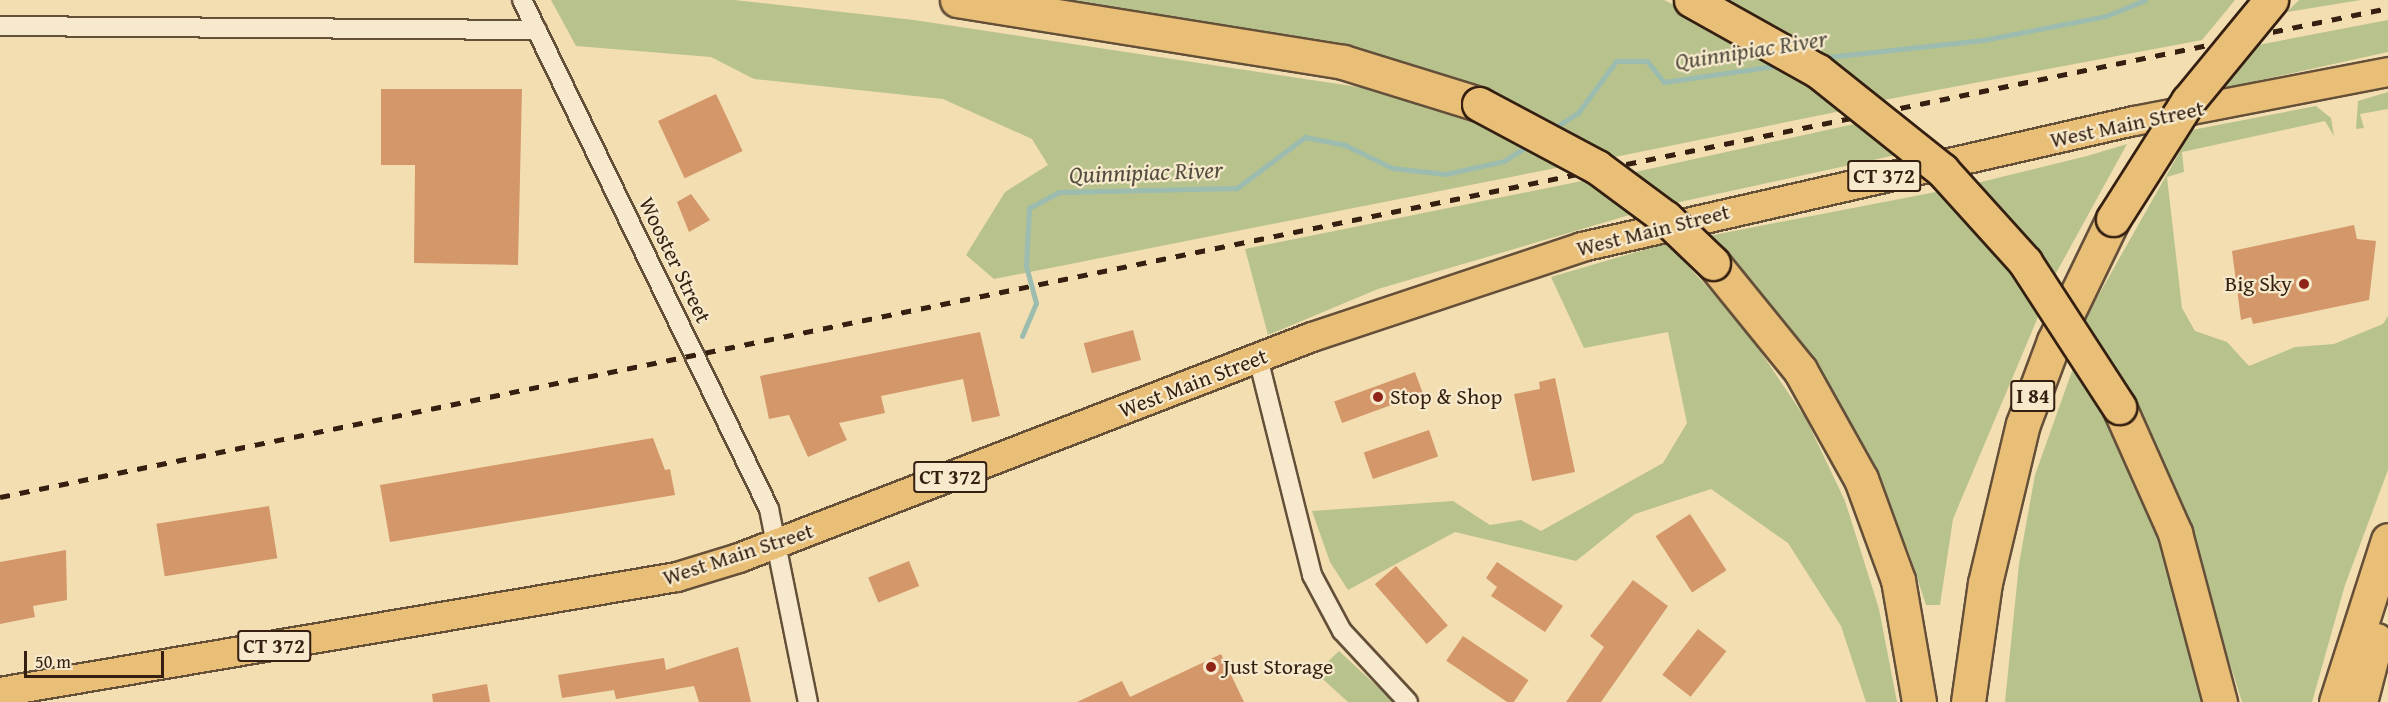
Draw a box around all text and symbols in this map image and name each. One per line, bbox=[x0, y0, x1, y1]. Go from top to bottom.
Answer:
water label: Quinnipiac River bbox=[1673, 24, 1829, 76]
street label: West Main Street bbox=[2047, 95, 2207, 153]
water label: Quinnipiac River bbox=[1069, 155, 1223, 189]
road number: CT 372 bbox=[1846, 158, 1922, 194]
street label: Wooster Street bbox=[633, 193, 717, 327]
street label: West Main Street bbox=[1574, 198, 1732, 262]
place label: Big Sky bbox=[2225, 271, 2292, 297]
marker: Big Sky bbox=[2297, 277, 2311, 291]
street label: West Main Street bbox=[1115, 343, 1271, 423]
road number: I 84 bbox=[2009, 378, 2057, 414]
place label: Stop & Shop bbox=[1390, 384, 1502, 410]
marker: Stop & Shop bbox=[1371, 390, 1385, 404]
road number: CT 372 bbox=[912, 459, 988, 495]
street label: West Main Street bbox=[659, 517, 817, 591]
road number: CT 372 bbox=[236, 628, 312, 664]
scale bar bbox=[27, 639, 166, 677]
text: 50 m bbox=[35, 648, 71, 675]
place label: Just Storage bbox=[1223, 654, 1333, 680]
marker: Just Storage bbox=[1204, 660, 1218, 674]

